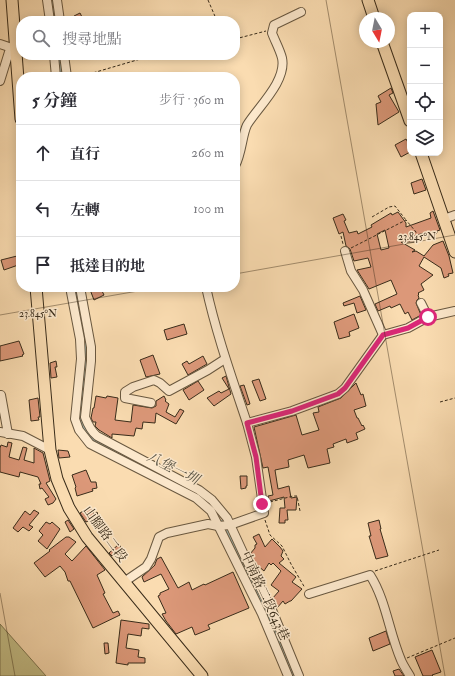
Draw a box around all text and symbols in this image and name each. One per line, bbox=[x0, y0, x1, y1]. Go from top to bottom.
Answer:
north arrow bbox=[359, 12, 395, 48]
map controls bbox=[407, 12, 443, 156]
button: + bbox=[407, 12, 443, 48]
search box bbox=[16, 16, 240, 60]
icon: search bbox=[30, 27, 52, 49]
text: 搜尋地點 bbox=[62, 30, 122, 49]
button: − bbox=[407, 48, 443, 84]
button: locate bbox=[407, 84, 443, 120]
text: 5 分鐘 bbox=[32, 90, 77, 111]
text: 步行 · 360 m bbox=[159, 92, 224, 108]
button: layers bbox=[407, 120, 443, 156]
icon: ahead bbox=[32, 142, 54, 164]
text: 直行 bbox=[70, 145, 100, 164]
text: 260 m bbox=[191, 145, 224, 161]
icon: left bbox=[32, 198, 54, 220]
text: 左轉 bbox=[70, 201, 100, 220]
text: 100 m bbox=[193, 201, 224, 217]
text: 23.845°N bbox=[398, 231, 436, 243]
icon: arrive bbox=[32, 254, 54, 276]
text: 抵達目的地 bbox=[70, 257, 145, 276]
text: 23.845°N bbox=[19, 308, 57, 320]
route start bbox=[419, 308, 437, 326]
water label: 八堡一圳 bbox=[144, 448, 204, 489]
route end bbox=[253, 495, 271, 513]
street label: 山腳路二段 bbox=[79, 503, 131, 565]
street label: 中南路二段643巷 bbox=[237, 549, 293, 643]

